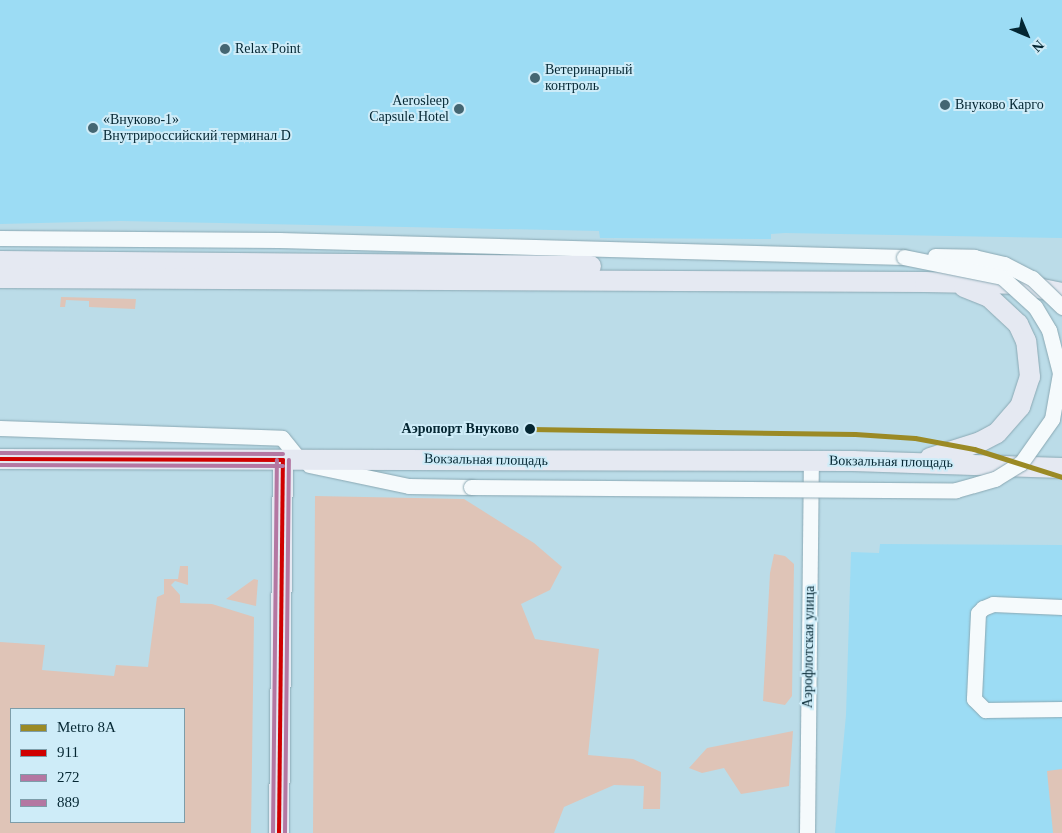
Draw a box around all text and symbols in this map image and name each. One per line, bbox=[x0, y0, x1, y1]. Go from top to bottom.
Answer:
north arrow bbox=[1002, 10, 1052, 60]
text: N bbox=[1029, 37, 1047, 55]
place label: Relax Point bbox=[235, 41, 301, 57]
marker: Relax Point bbox=[219, 43, 231, 55]
place label: Ветеринарный контроль bbox=[545, 62, 632, 94]
marker: Ветеринарный контроль bbox=[529, 72, 541, 84]
place label: Aerosleep Capsule Hotel bbox=[369, 93, 449, 125]
place label: Внуково Карго bbox=[955, 97, 1044, 113]
marker: Внуково Карго bbox=[939, 99, 951, 111]
marker: Aerosleep Capsule Hotel bbox=[453, 103, 465, 115]
place label: «Внуково-1» Внутрироссийский терминал D bbox=[103, 112, 291, 144]
marker: «Внуково-1» Внутрироссийский терминал D bbox=[87, 122, 99, 134]
place label: Аэропорт Внуково bbox=[402, 421, 519, 437]
marker: Аэропорт Внуково bbox=[523, 422, 537, 436]
street label: Вокзальная площадь bbox=[424, 451, 548, 469]
street label: Вокзальная площадь bbox=[829, 453, 953, 471]
street label: Аэрофлотская улица bbox=[800, 586, 818, 708]
legend bbox=[10, 708, 185, 823]
text: Metro 8А bbox=[57, 719, 116, 735]
text: 911 bbox=[57, 744, 79, 760]
text: 272 bbox=[57, 769, 80, 785]
text: 889 bbox=[57, 794, 80, 810]

